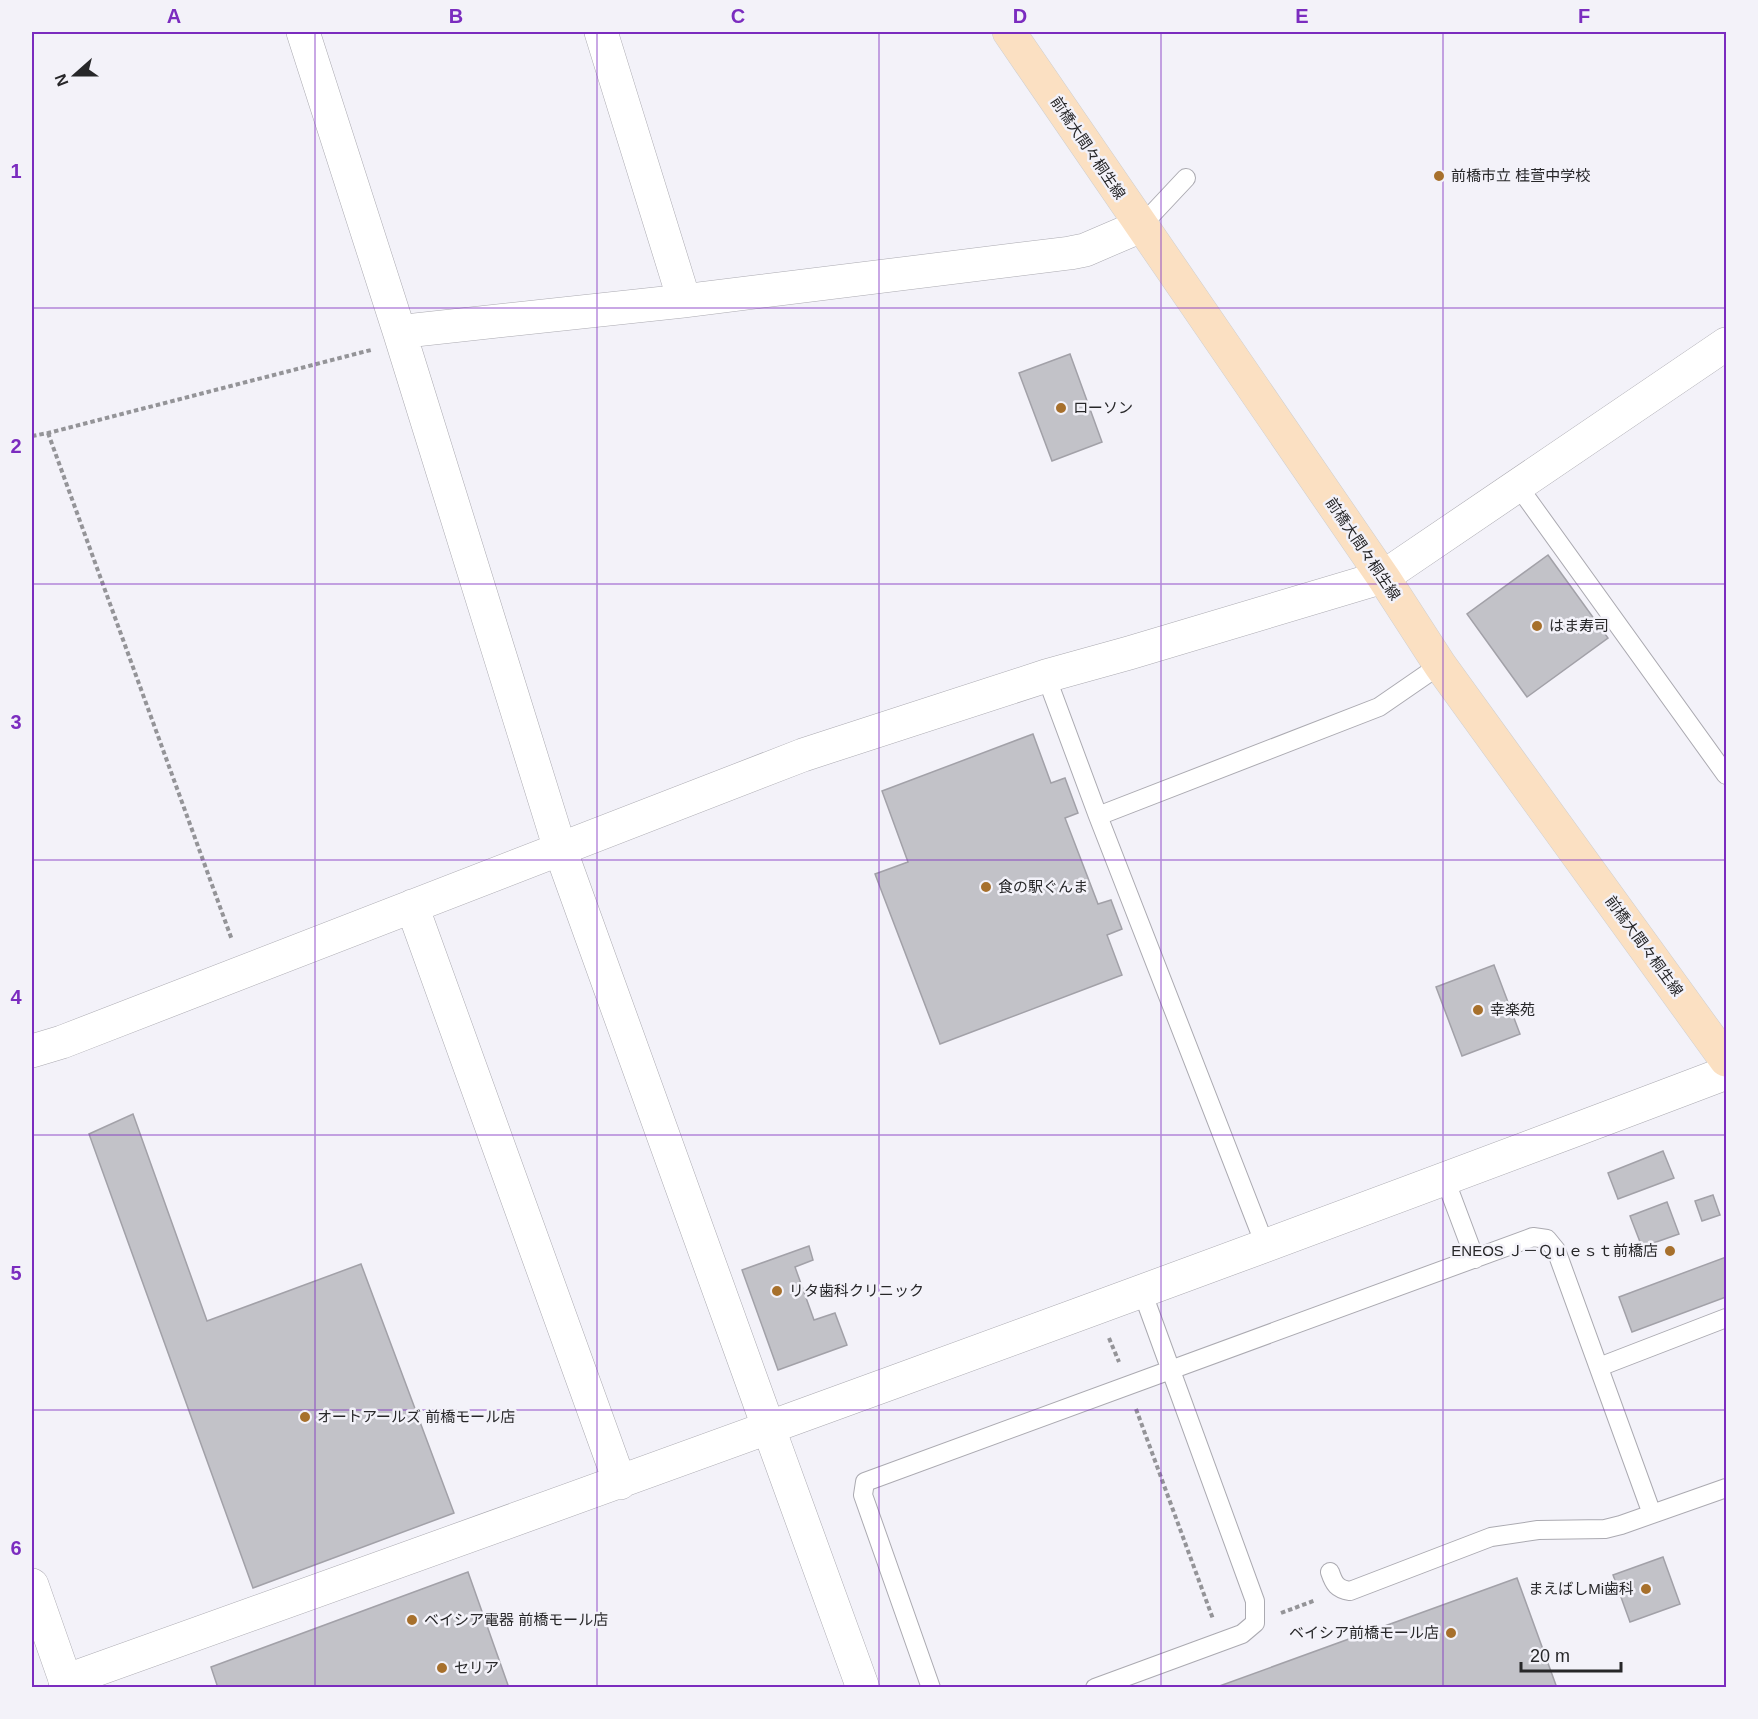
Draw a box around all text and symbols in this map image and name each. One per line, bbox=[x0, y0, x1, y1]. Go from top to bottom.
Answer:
text: A bbox=[167, 5, 181, 27]
text: B bbox=[449, 5, 463, 27]
text: C bbox=[731, 5, 745, 27]
text: D bbox=[1013, 5, 1027, 27]
text: E bbox=[1295, 5, 1309, 27]
text: F bbox=[1578, 5, 1590, 27]
north arrow bbox=[45, 45, 105, 105]
text: N bbox=[51, 72, 71, 89]
street label: 前橋大間々桐生線 bbox=[1048, 93, 1129, 202]
text: 1 bbox=[10, 160, 22, 182]
place label: 前橋市立 桂萱中学校 bbox=[1451, 167, 1590, 184]
marker: 前橋市立 桂萱中学校 bbox=[1432, 169, 1446, 183]
place label: ローソン bbox=[1073, 399, 1133, 416]
marker: ローソン bbox=[1054, 401, 1068, 415]
text: 2 bbox=[10, 435, 22, 457]
street label: 前橋大間々桐生線 bbox=[1323, 494, 1404, 603]
place label: はま寿司 bbox=[1549, 617, 1609, 634]
marker: はま寿司 bbox=[1530, 619, 1544, 633]
text: 3 bbox=[10, 711, 22, 733]
place label: 食の駅ぐんま bbox=[998, 878, 1088, 895]
marker: 食の駅ぐんま bbox=[979, 880, 993, 894]
street label: 前橋大間々桐生線 bbox=[1602, 892, 1687, 999]
text: 4 bbox=[10, 986, 22, 1008]
place label: 幸楽苑 bbox=[1490, 1001, 1535, 1018]
marker: 幸楽苑 bbox=[1471, 1003, 1485, 1017]
place label: ENEOS Ｊ－Ｑｕｅｓｔ前橋店 bbox=[1451, 1242, 1658, 1259]
marker: ENEOS Ｊ－Ｑｕｅｓｔ前橋店 bbox=[1663, 1244, 1677, 1258]
text: 5 bbox=[10, 1262, 22, 1284]
place label: リタ歯科クリニック bbox=[789, 1282, 924, 1299]
marker: リタ歯科クリニック bbox=[770, 1284, 784, 1298]
place label: オートアールズ 前橋モール店 bbox=[317, 1408, 515, 1425]
marker: オートアールズ 前橋モール店 bbox=[298, 1410, 312, 1424]
text: 6 bbox=[10, 1537, 22, 1559]
place label: まえばしMi歯科 bbox=[1528, 1580, 1634, 1597]
marker: まえばしMi歯科 bbox=[1639, 1582, 1653, 1596]
place label: ベイシア電器 前橋モール店 bbox=[424, 1611, 608, 1628]
marker: ベイシア電器 前橋モール店 bbox=[405, 1613, 419, 1627]
place label: ベイシア前橋モール店 bbox=[1289, 1624, 1439, 1641]
marker: ベイシア前橋モール店 bbox=[1444, 1626, 1458, 1640]
scale bar bbox=[1521, 1635, 1622, 1673]
text: 20 m bbox=[1530, 1646, 1570, 1666]
place label: セリア bbox=[454, 1659, 499, 1676]
marker: セリア bbox=[435, 1661, 449, 1675]

